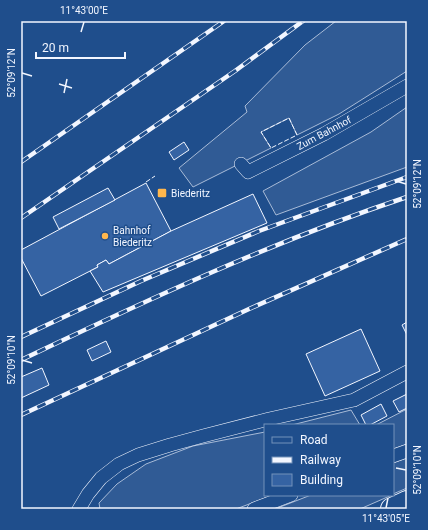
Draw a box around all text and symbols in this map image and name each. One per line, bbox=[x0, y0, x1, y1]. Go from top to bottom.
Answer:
text: 11°43'00"E bbox=[60, 5, 108, 16]
scale bar bbox=[36, 34, 125, 60]
text: 20 m bbox=[42, 41, 69, 55]
text: 52°09'12"N bbox=[6, 48, 17, 98]
street label: Zum Bahnhof bbox=[295, 114, 354, 152]
text: 52°09'12"N bbox=[412, 159, 423, 209]
marker: Biederitz bbox=[156, 187, 168, 199]
place label: Biederitz bbox=[171, 188, 210, 199]
place label: Bahnhof Biederitz bbox=[113, 225, 152, 248]
marker: Bahnhof Biederitz bbox=[100, 231, 110, 241]
text: 52°09'10"N bbox=[6, 335, 17, 385]
legend bbox=[264, 424, 394, 496]
text: Road bbox=[300, 433, 328, 447]
text: 52°09'10"N bbox=[412, 445, 423, 495]
text: Railway bbox=[300, 453, 341, 467]
text: Building bbox=[300, 473, 343, 487]
text: 11°43'05"E bbox=[362, 513, 410, 524]

